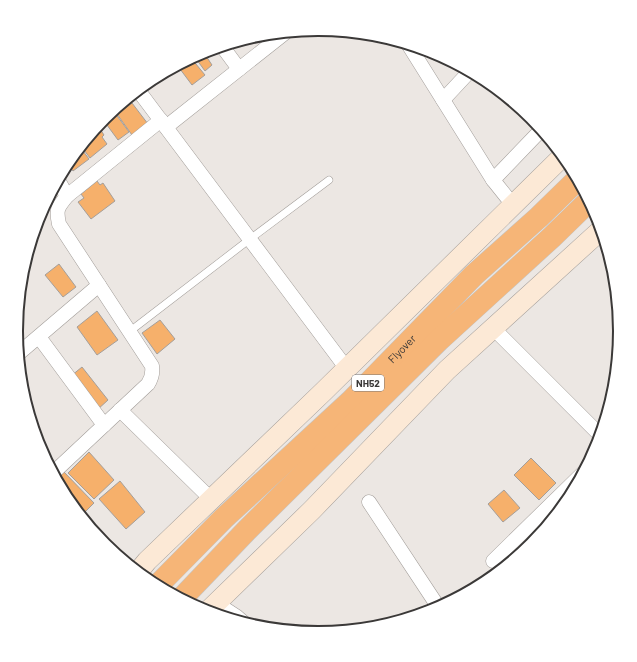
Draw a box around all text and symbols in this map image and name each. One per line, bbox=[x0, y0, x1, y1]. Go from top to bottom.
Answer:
street label: Flyover bbox=[385, 332, 418, 365]
road number: NH52 bbox=[352, 375, 384, 391]

